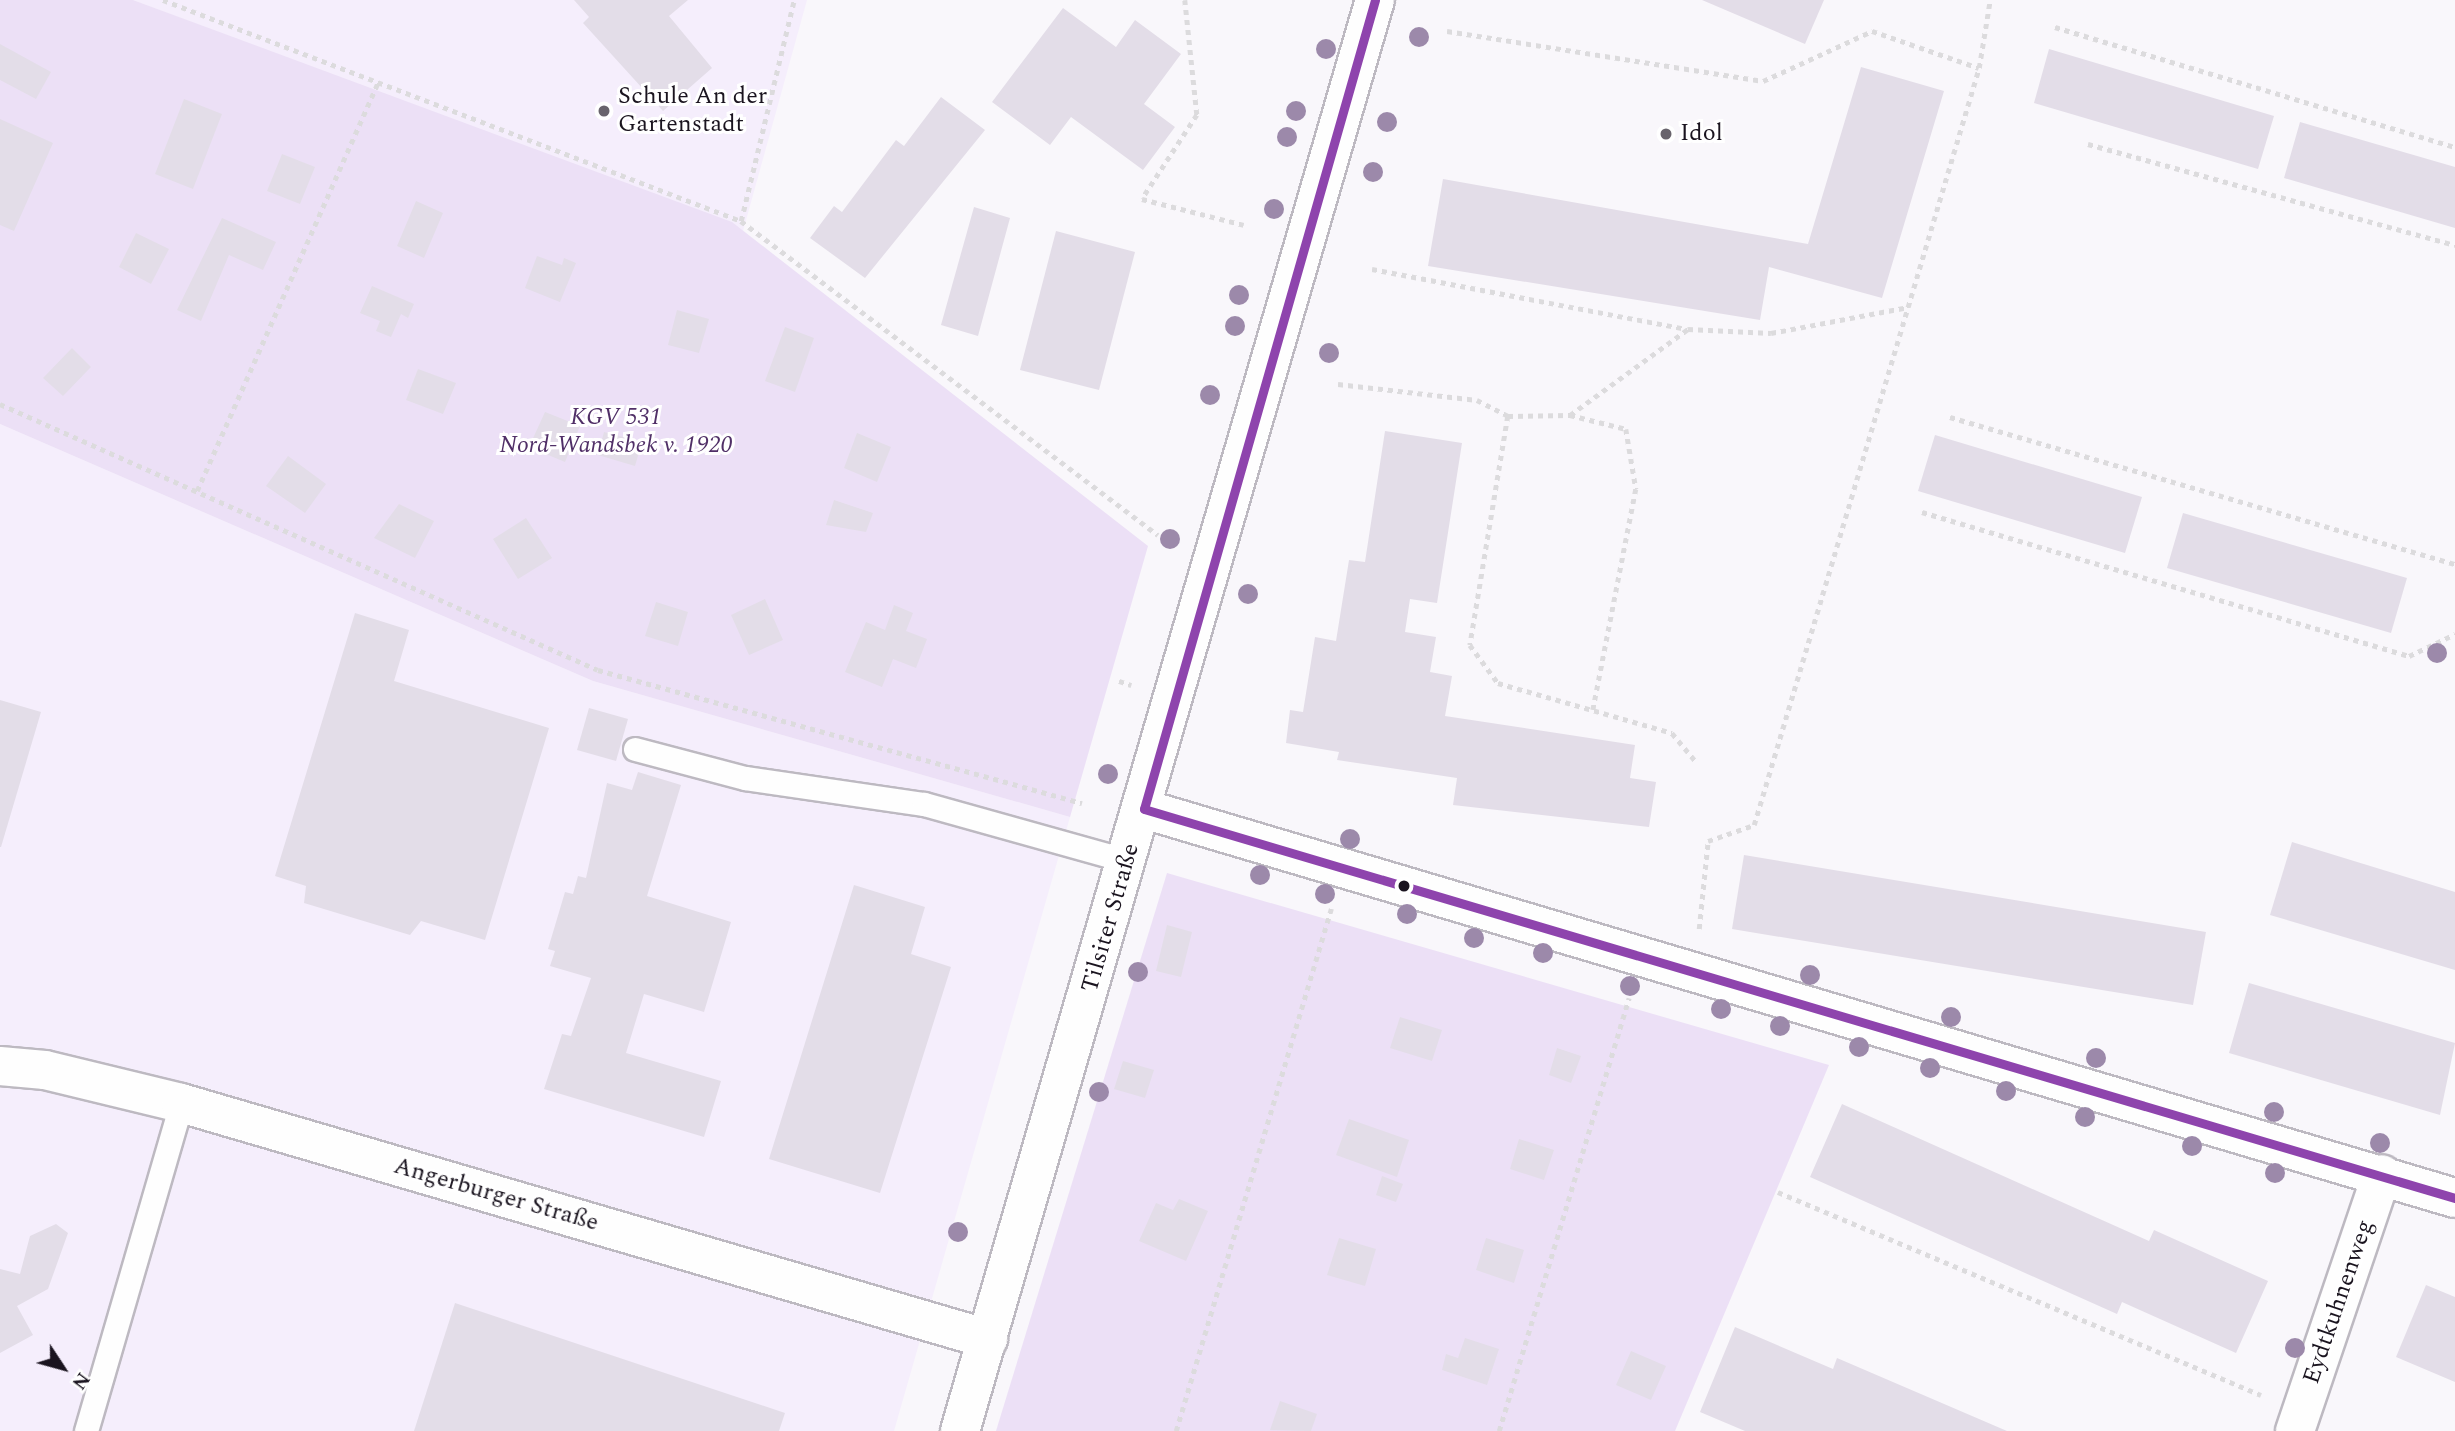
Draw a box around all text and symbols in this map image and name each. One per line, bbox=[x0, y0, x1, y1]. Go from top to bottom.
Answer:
place label: Schule An der Gartenstadt bbox=[618, 83, 767, 139]
marker: Schule An der Gartenstadt bbox=[596, 103, 612, 119]
place label: Idol bbox=[1680, 120, 1723, 148]
marker: Idol bbox=[1658, 126, 1674, 142]
park label: KGV 531 Nord-Wandsbek v. 1920 bbox=[499, 404, 733, 460]
street label: Tilsiter Straße bbox=[1076, 840, 1146, 996]
unlabelled marker bbox=[1397, 879, 1411, 893]
street label: Angerburger Straße bbox=[390, 1152, 602, 1238]
street label: Eydtkuhnenweg bbox=[2297, 1216, 2381, 1388]
north arrow bbox=[28, 1333, 98, 1403]
text: N bbox=[64, 1366, 97, 1395]

